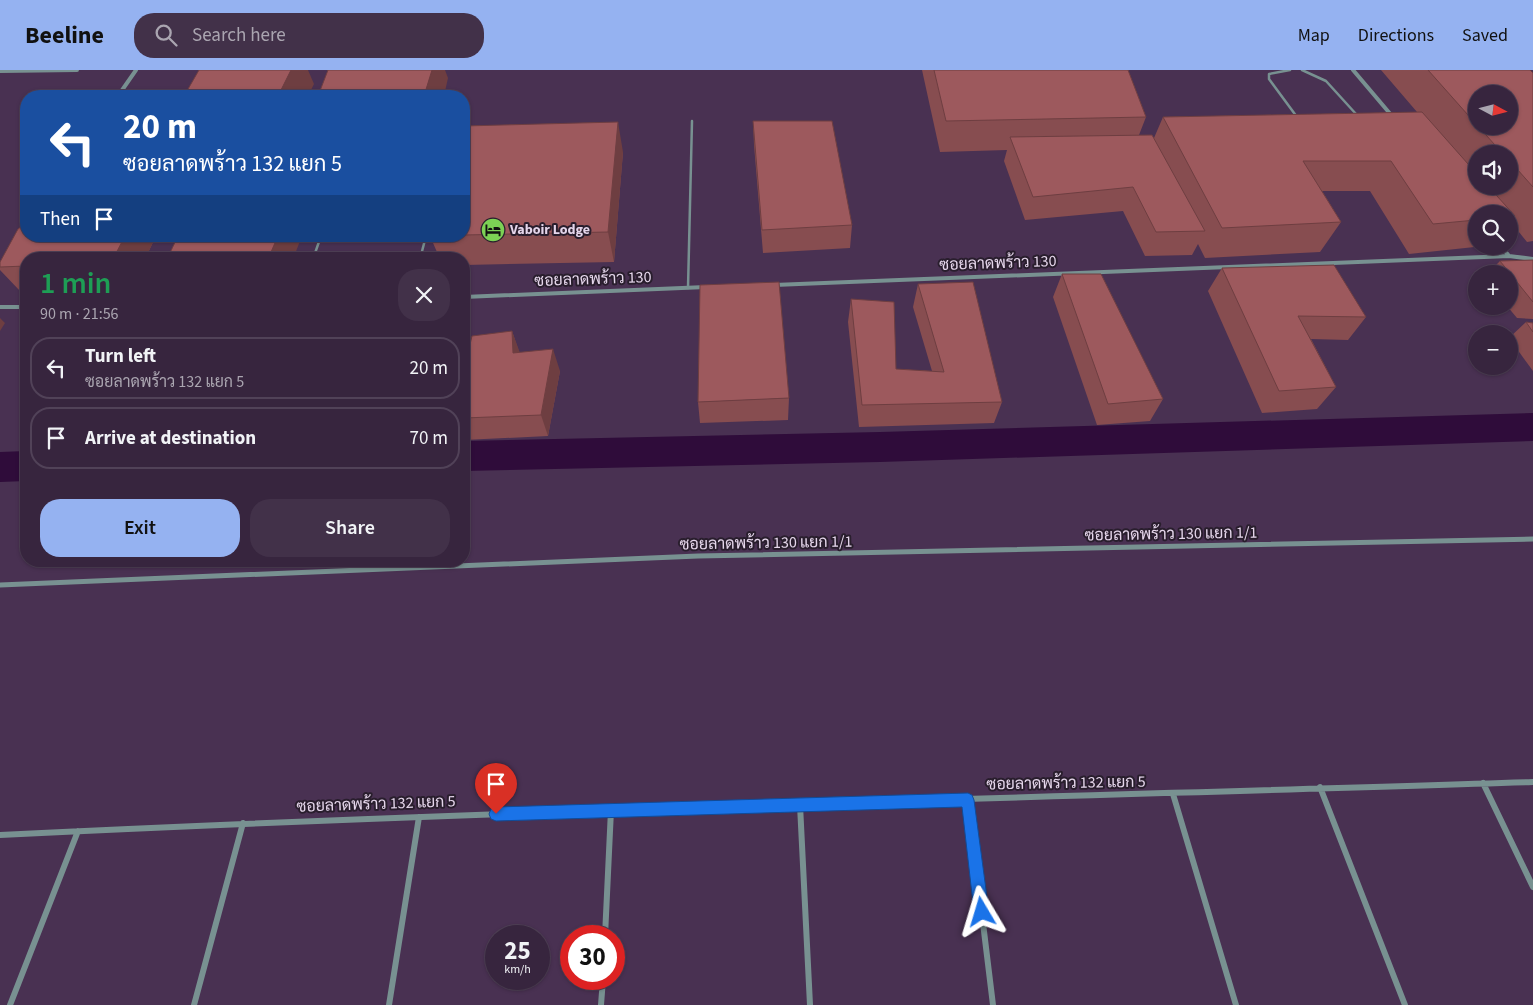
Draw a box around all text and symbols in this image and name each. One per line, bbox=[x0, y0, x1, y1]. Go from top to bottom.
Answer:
search box bbox=[134, 13, 484, 58]
text: Beeline bbox=[25, 18, 104, 53]
icon: search bbox=[152, 21, 180, 49]
text: Search here bbox=[192, 22, 286, 49]
text: Map bbox=[1298, 23, 1330, 48]
text: Directions bbox=[1358, 23, 1434, 48]
text: Saved bbox=[1462, 23, 1508, 48]
north arrow bbox=[1468, 85, 1518, 135]
map controls bbox=[1468, 85, 1518, 375]
text: 20 m bbox=[123, 102, 197, 152]
icon: left bbox=[40, 110, 105, 175]
button: sound bbox=[1468, 145, 1518, 195]
text: ซอยลาดพร้าว 132 แยก 5 bbox=[123, 148, 342, 180]
icon: arrive bbox=[90, 205, 118, 233]
button: search bbox=[1468, 205, 1518, 255]
text: Then bbox=[40, 206, 80, 233]
hotel icon: Vaboir Lodge bbox=[480, 217, 506, 243]
place label: Vaboir Lodge bbox=[509, 220, 590, 240]
street label: ซอยลาดพร้าว 130 bbox=[939, 250, 1057, 276]
text: 1 min bbox=[40, 262, 111, 305]
button: + bbox=[1468, 265, 1518, 315]
street label: ซอยลาดพร้าว 130 bbox=[534, 266, 652, 292]
button: close bbox=[398, 269, 450, 321]
text: 90 m · 21:56 bbox=[40, 303, 119, 325]
button: − bbox=[1468, 325, 1518, 375]
text: Turn left bbox=[85, 343, 156, 370]
icon: left bbox=[42, 354, 70, 382]
text: 20 m bbox=[410, 355, 448, 382]
text: ซอยลาดพร้าว 132 แยก 5 bbox=[85, 371, 244, 393]
icon: arrive bbox=[42, 424, 70, 452]
text: Arrive at destination bbox=[85, 425, 256, 452]
text: 70 m bbox=[410, 425, 448, 452]
button: Exit bbox=[40, 499, 240, 557]
button: Share bbox=[250, 499, 450, 557]
street label: ซอยลาดพร้าว 130 แยก 1/1 bbox=[1084, 521, 1258, 547]
street label: ซอยลาดพร้าว 130 แยก 1/1 bbox=[679, 530, 853, 556]
pin bbox=[475, 763, 517, 814]
icon: arrive bbox=[482, 770, 510, 798]
street label: ซอยลาดพร้าว 132 แยก 5 bbox=[986, 771, 1146, 795]
street label: ซอยลาดพร้าว 132 แยก 5 bbox=[296, 790, 456, 818]
position arrow bbox=[955, 885, 1007, 937]
speed limit sign: 30 bbox=[560, 925, 625, 990]
text: 25 bbox=[504, 933, 531, 969]
text: km/h bbox=[504, 961, 531, 978]

